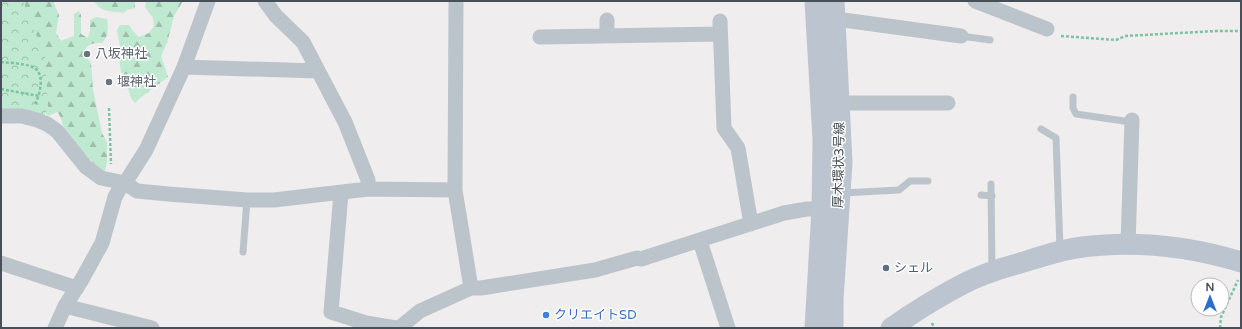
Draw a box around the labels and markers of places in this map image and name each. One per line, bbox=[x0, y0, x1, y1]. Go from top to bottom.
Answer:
place label: 八坂神社 bbox=[95, 46, 147, 62]
marker: 八坂神社 bbox=[82, 49, 92, 59]
place label: 堰神社 bbox=[117, 74, 156, 90]
marker: 堰神社 bbox=[104, 77, 114, 87]
place label: シェル bbox=[894, 260, 933, 276]
marker: シェル bbox=[881, 263, 891, 273]
place label: クリエイトSD bbox=[554, 307, 637, 323]
marker: クリエイトSD bbox=[541, 310, 551, 320]

